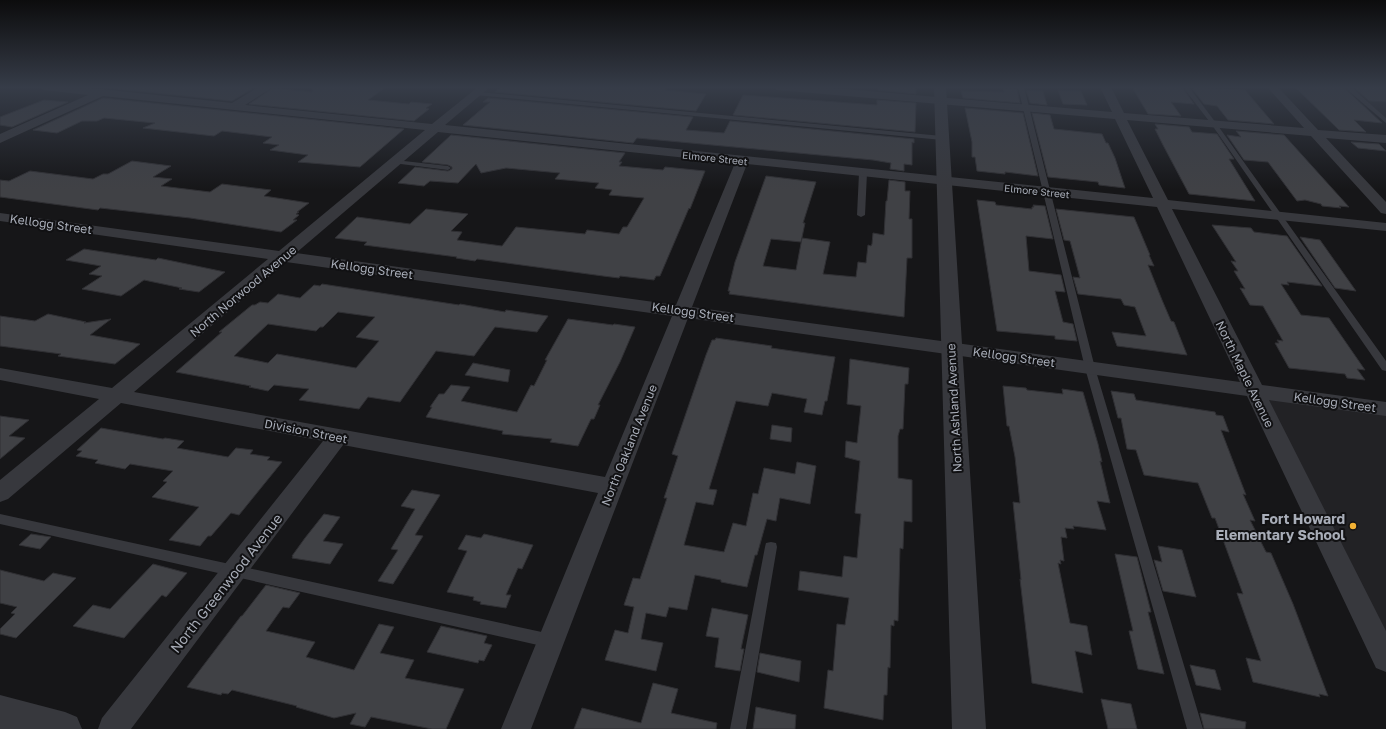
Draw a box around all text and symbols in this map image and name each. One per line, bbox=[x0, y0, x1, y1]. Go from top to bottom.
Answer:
street label: Elmore Street bbox=[682, 149, 748, 167]
street label: Elmore Street bbox=[1004, 182, 1070, 200]
street label: Kellogg Street bbox=[9, 211, 93, 237]
street label: North Norwood Avenue bbox=[187, 242, 299, 340]
street label: Kellogg Street bbox=[330, 256, 414, 282]
street label: Kellogg Street bbox=[651, 299, 735, 325]
street label: North Maple Avenue bbox=[1213, 318, 1277, 430]
street label: North Ashland Avenue bbox=[943, 343, 965, 473]
street label: Kellogg Street bbox=[972, 344, 1056, 370]
street label: North Oakland Avenue bbox=[598, 382, 660, 508]
street label: Kellogg Street bbox=[1293, 389, 1377, 415]
street label: Division Street bbox=[263, 416, 349, 446]
street label: North Greenwood Avenue bbox=[166, 510, 286, 656]
place label: Fort Howard Elementary School bbox=[1216, 510, 1345, 543]
marker: Fort Howard Elementary School bbox=[1348, 521, 1358, 531]

